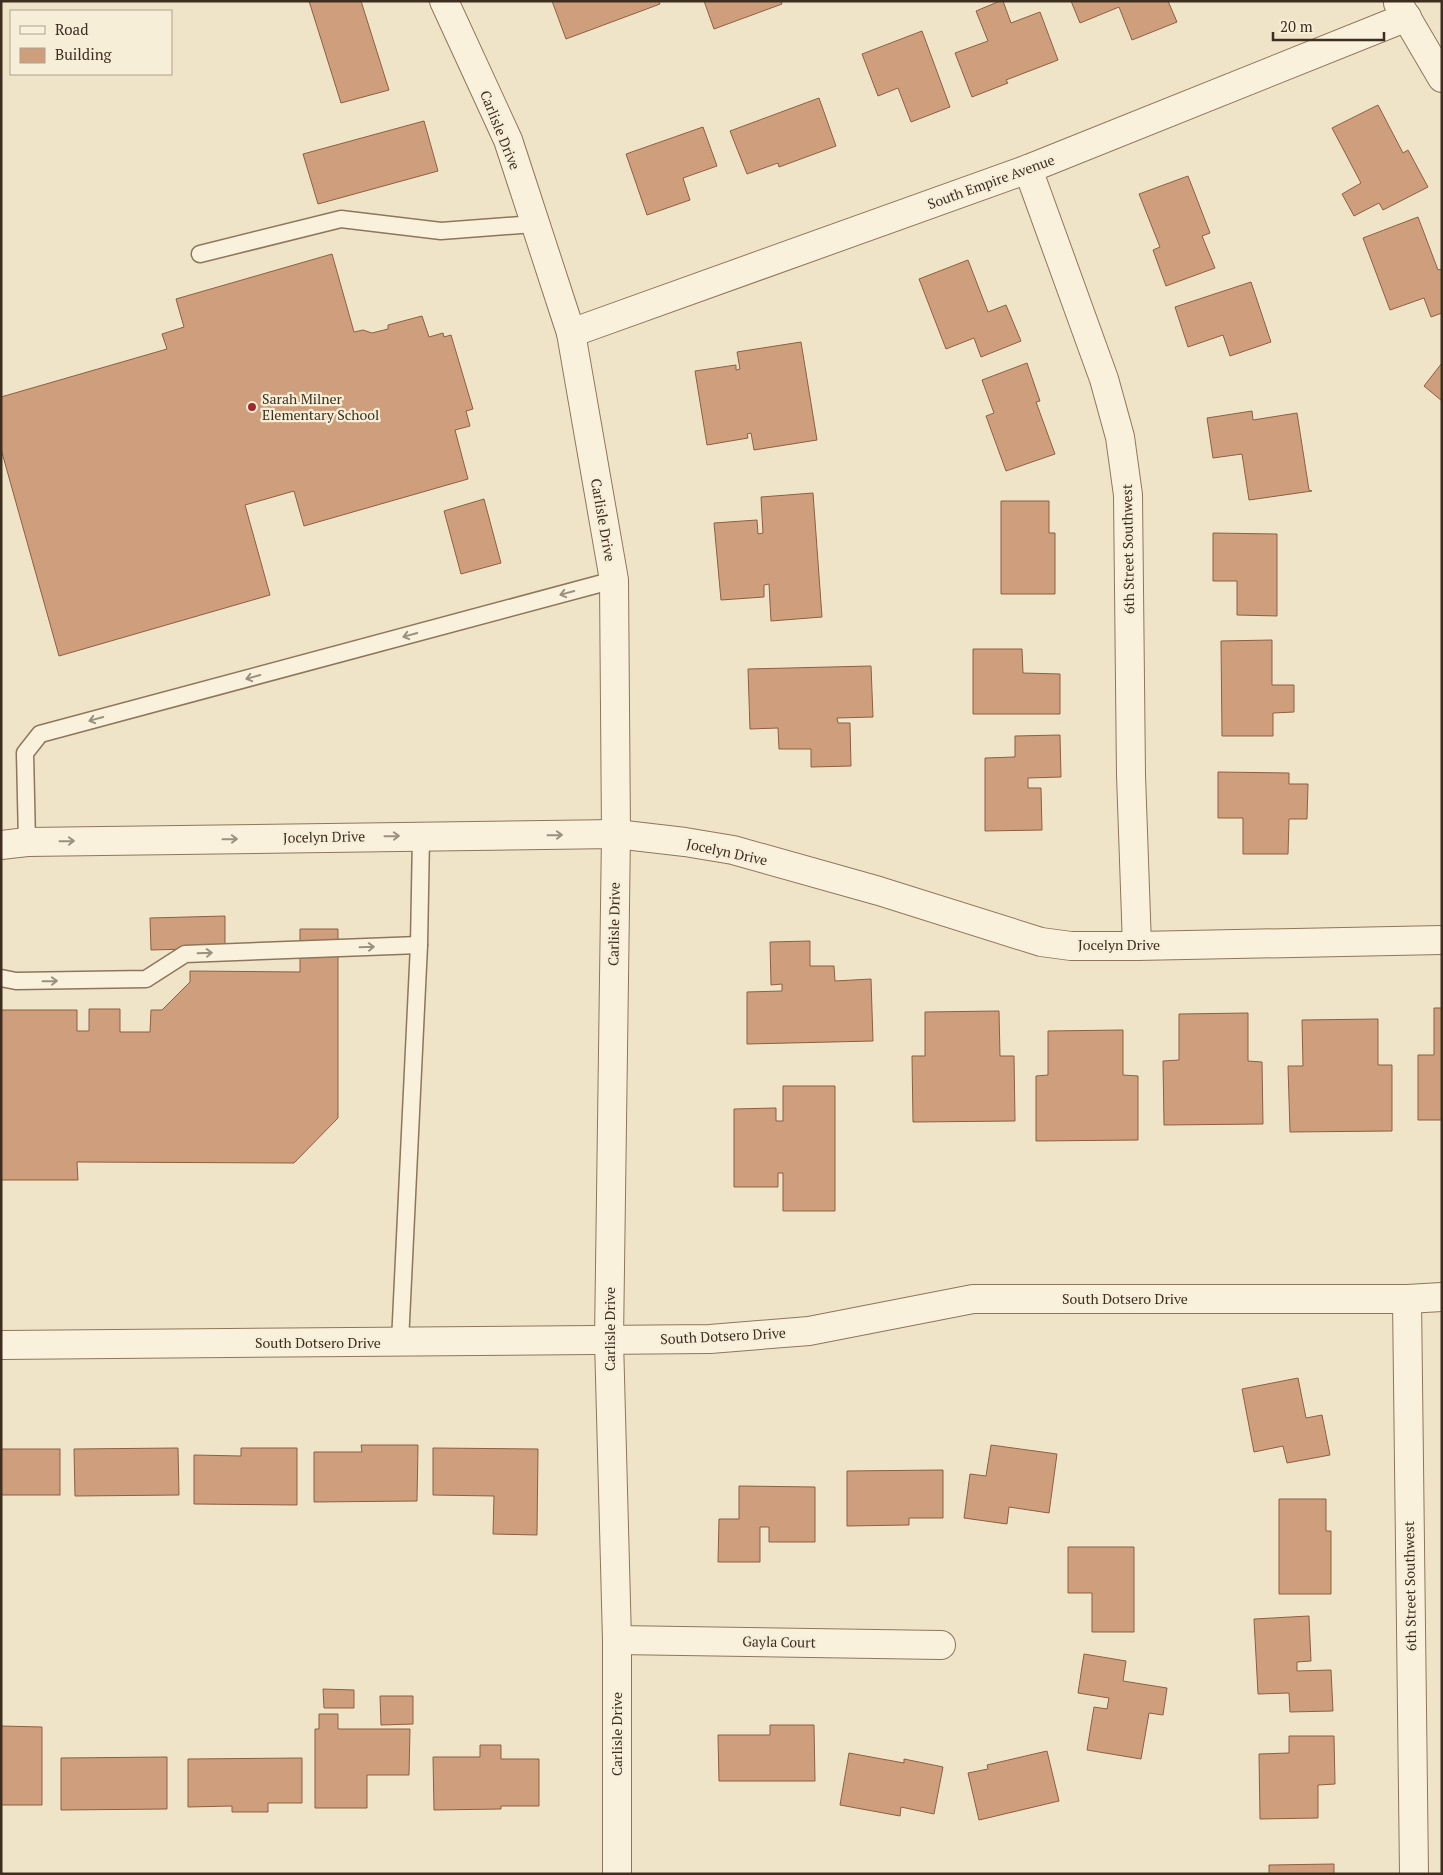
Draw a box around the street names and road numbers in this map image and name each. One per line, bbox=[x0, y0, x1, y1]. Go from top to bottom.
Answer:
street label: Carlisle Drive bbox=[476, 87, 525, 172]
street label: South Empire Avenue bbox=[925, 150, 1057, 213]
street label: Carlisle Drive bbox=[587, 477, 620, 563]
street label: 6th Street Southwest bbox=[1117, 483, 1138, 614]
street label: Jocelyn Drive bbox=[283, 826, 365, 847]
street label: Jocelyn Drive bbox=[685, 834, 769, 869]
street label: Carlisle Drive bbox=[603, 882, 624, 966]
street label: Jocelyn Drive bbox=[1078, 935, 1160, 954]
street label: Carlisle Drive bbox=[600, 1287, 619, 1371]
street label: South Dotsero Drive bbox=[1062, 1289, 1188, 1308]
street label: South Dotsero Drive bbox=[660, 1323, 786, 1348]
street label: South Dotsero Drive bbox=[255, 1333, 381, 1352]
street label: 6th Street Southwest bbox=[1399, 1520, 1420, 1651]
street label: Gayla Court bbox=[742, 1631, 817, 1652]
street label: Carlisle Drive bbox=[607, 1692, 626, 1776]

